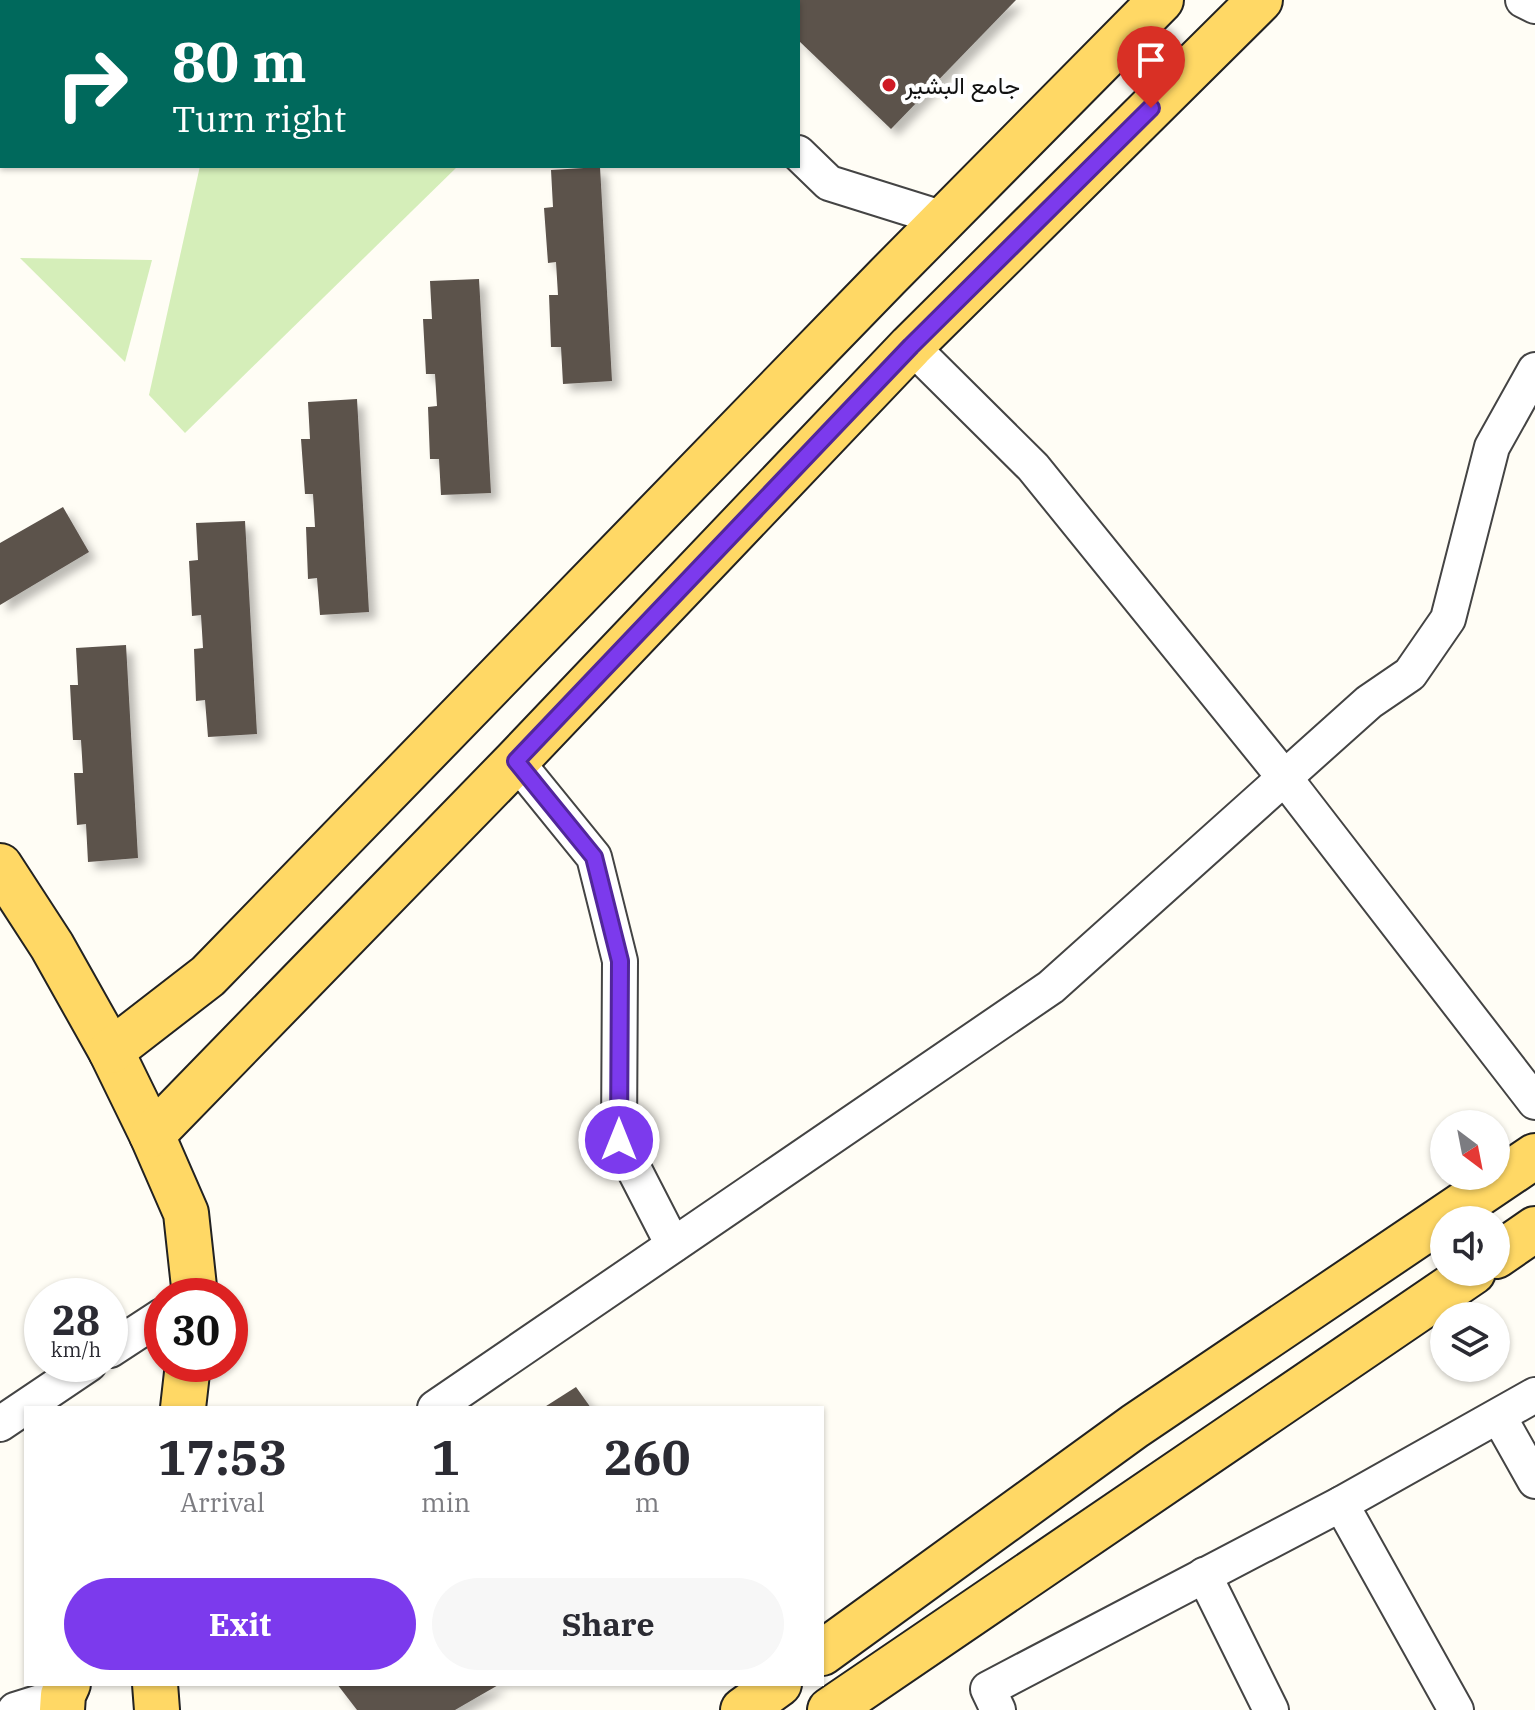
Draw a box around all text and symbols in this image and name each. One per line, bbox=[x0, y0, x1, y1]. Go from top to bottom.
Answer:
text: 80 m bbox=[172, 25, 307, 97]
pin bbox=[1117, 26, 1185, 108]
icon: right bbox=[40, 32, 144, 136]
icon: arrive bbox=[1129, 38, 1173, 82]
place label: جامع البشير bbox=[904, 69, 1020, 103]
marker: جامع البشير bbox=[880, 76, 898, 94]
text: Turn right bbox=[172, 95, 346, 142]
position arrow bbox=[577, 1098, 661, 1182]
north arrow bbox=[1430, 1110, 1510, 1190]
map controls bbox=[1430, 1110, 1510, 1382]
button: sound bbox=[1430, 1206, 1510, 1286]
speed limit sign: 30 bbox=[144, 1278, 248, 1382]
text: 28 bbox=[52, 1294, 100, 1346]
button: layers bbox=[1430, 1302, 1510, 1382]
text: km/h bbox=[51, 1336, 101, 1363]
text: 17:53 bbox=[158, 1426, 287, 1488]
text: 1 bbox=[431, 1426, 460, 1488]
text: 260 bbox=[604, 1426, 690, 1488]
text: Arrival bbox=[180, 1485, 265, 1519]
text: min bbox=[421, 1485, 470, 1519]
text: m bbox=[635, 1485, 660, 1519]
button: Exit bbox=[64, 1578, 416, 1670]
button: Share bbox=[432, 1578, 784, 1670]

